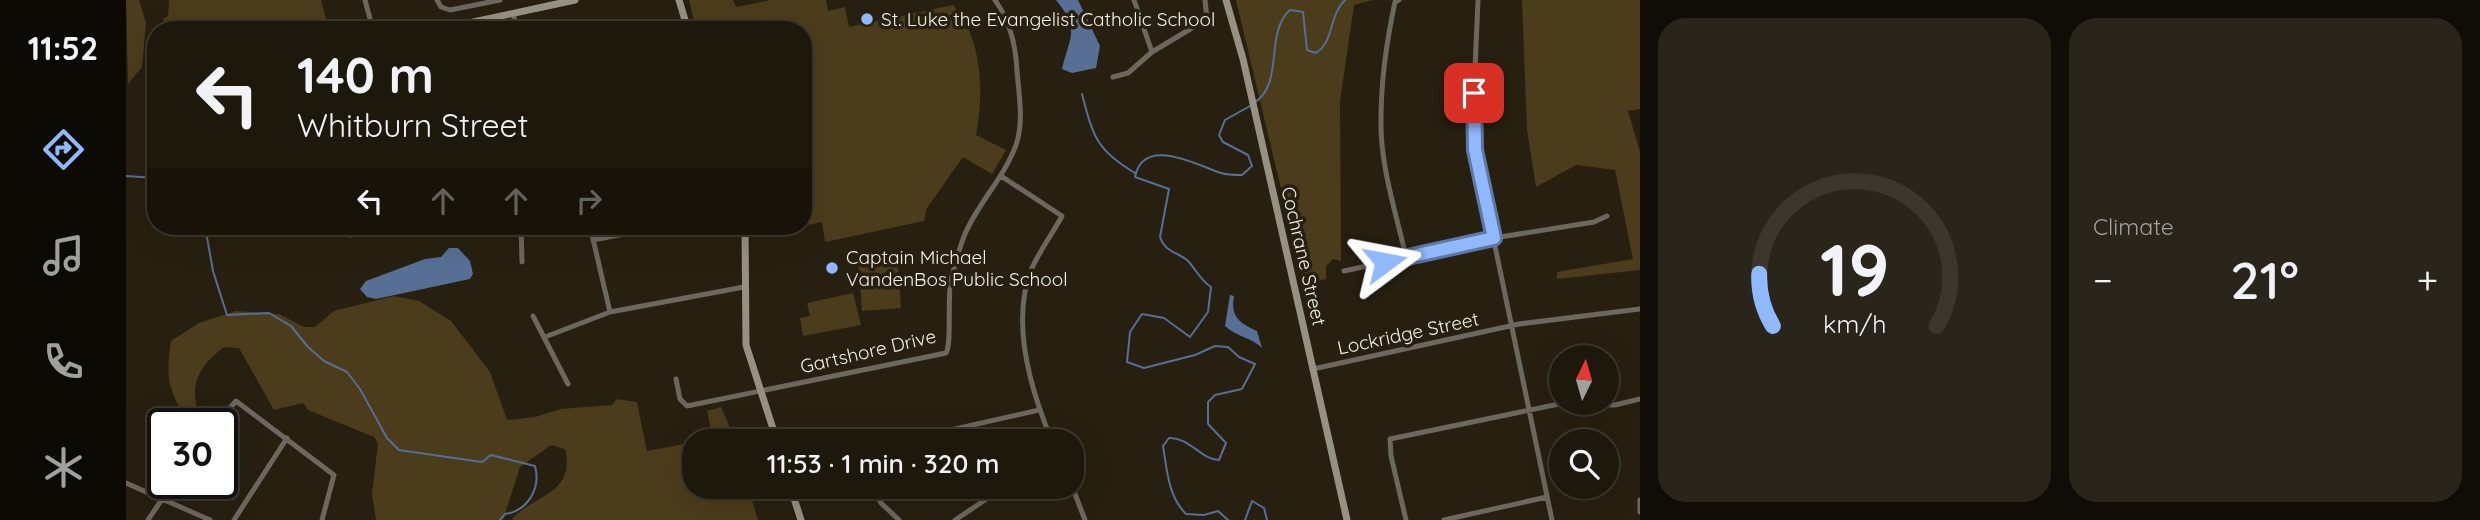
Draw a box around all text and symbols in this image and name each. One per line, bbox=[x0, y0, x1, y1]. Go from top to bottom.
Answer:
place label: St. Luke the Evangelist Catholic School bbox=[881, 7, 1215, 31]
marker: St. Luke the Evangelist Catholic School bbox=[859, 11, 875, 27]
text: 11:52 bbox=[28, 28, 98, 68]
text: 140 m bbox=[297, 44, 434, 105]
icon: left bbox=[182, 49, 273, 140]
pin bbox=[1444, 63, 1504, 123]
icon: arrive bbox=[1455, 74, 1493, 112]
text: Whitburn Street bbox=[297, 105, 528, 145]
icon: directions bbox=[39, 125, 88, 174]
icon: left bbox=[351, 182, 389, 220]
icon: ahead bbox=[424, 182, 462, 220]
icon: ahead bbox=[497, 182, 535, 220]
icon: right bbox=[570, 182, 608, 220]
street label: Cochrane Street bbox=[1276, 184, 1332, 328]
text: Climate bbox=[2093, 212, 2174, 241]
text: 19 bbox=[1820, 223, 1889, 314]
position arrow bbox=[1348, 225, 1422, 299]
icon: music bbox=[39, 231, 88, 280]
place label: Captain Michael VandenBos Public School bbox=[846, 245, 1068, 291]
text: 21° bbox=[2230, 247, 2299, 312]
text: − bbox=[2093, 256, 2113, 304]
text: + bbox=[2417, 256, 2438, 304]
marker: Captain Michael VandenBos Public School bbox=[824, 260, 840, 276]
street label: Lockridge Street bbox=[1335, 306, 1481, 360]
text: km/h bbox=[1823, 308, 1886, 339]
street label: Gartshore Drive bbox=[798, 324, 938, 378]
icon: phone bbox=[39, 337, 88, 386]
north arrow bbox=[1549, 345, 1619, 415]
map controls bbox=[1549, 345, 1619, 499]
speed limit sign: 30 bbox=[147, 408, 238, 499]
button: search bbox=[1549, 429, 1619, 499]
icon: climate bbox=[39, 443, 88, 492]
text: 11:53 · 1 min · 320 m bbox=[767, 447, 999, 480]

